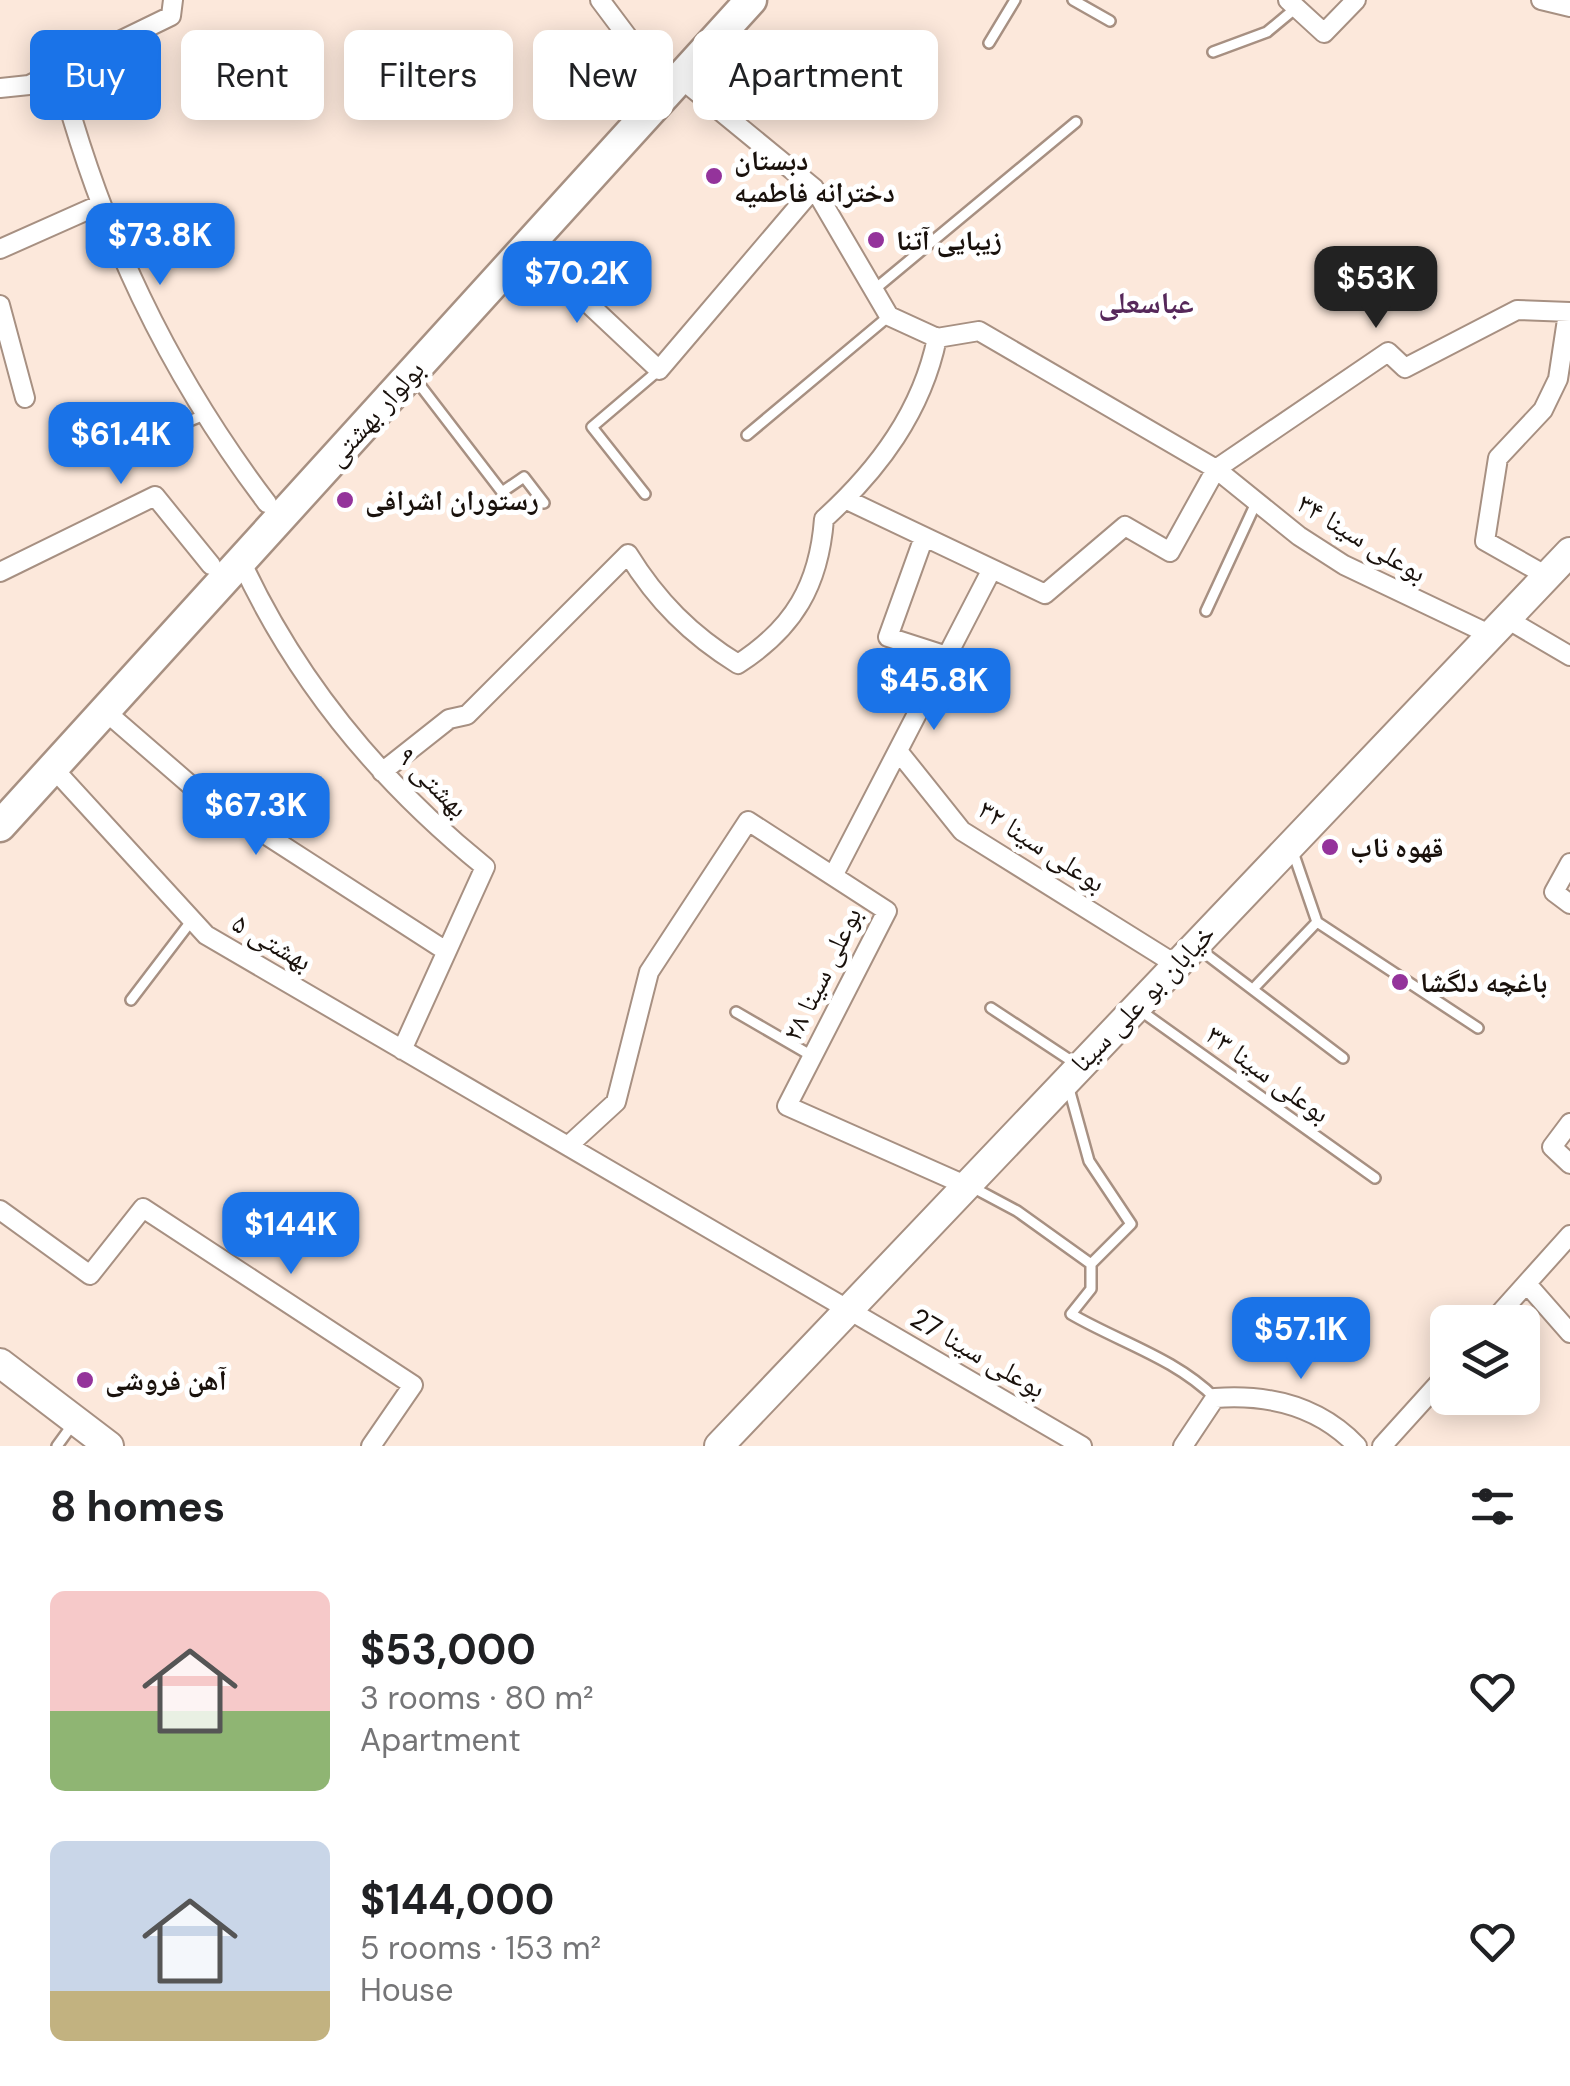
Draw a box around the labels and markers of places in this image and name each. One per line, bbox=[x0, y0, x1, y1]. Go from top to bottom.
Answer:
place label: دبستان دخترانه فاطمیه bbox=[734, 142, 895, 211]
marker: دبستان دخترانه فاطمیه bbox=[703, 165, 725, 187]
pin: $73.8K bbox=[79, 203, 241, 288]
place label: زیبایی آتنا bbox=[896, 222, 1002, 259]
marker: زیبایی آتنا bbox=[865, 229, 887, 251]
pin: $70.2K bbox=[496, 241, 658, 326]
pin: $53K bbox=[1317, 246, 1435, 331]
pin: $61.4K bbox=[40, 402, 202, 487]
place label: رستوران اشرافی bbox=[365, 482, 539, 519]
marker: رستوران اشرافی bbox=[334, 489, 356, 511]
pin: $45.8K bbox=[853, 648, 1015, 733]
pin: $67.3K bbox=[175, 773, 337, 858]
place label: قهوه ناب bbox=[1350, 829, 1444, 866]
marker: قهوه ناب bbox=[1319, 836, 1341, 858]
place label: باغچه دلگشا bbox=[1420, 964, 1547, 1001]
marker: باغچه دلگشا bbox=[1389, 971, 1411, 993]
pin: $144K bbox=[221, 1192, 361, 1277]
pin: $57.1K bbox=[1220, 1297, 1382, 1382]
place label: آهن فروشی bbox=[105, 1362, 227, 1399]
marker: آهن فروشی bbox=[74, 1369, 96, 1391]

